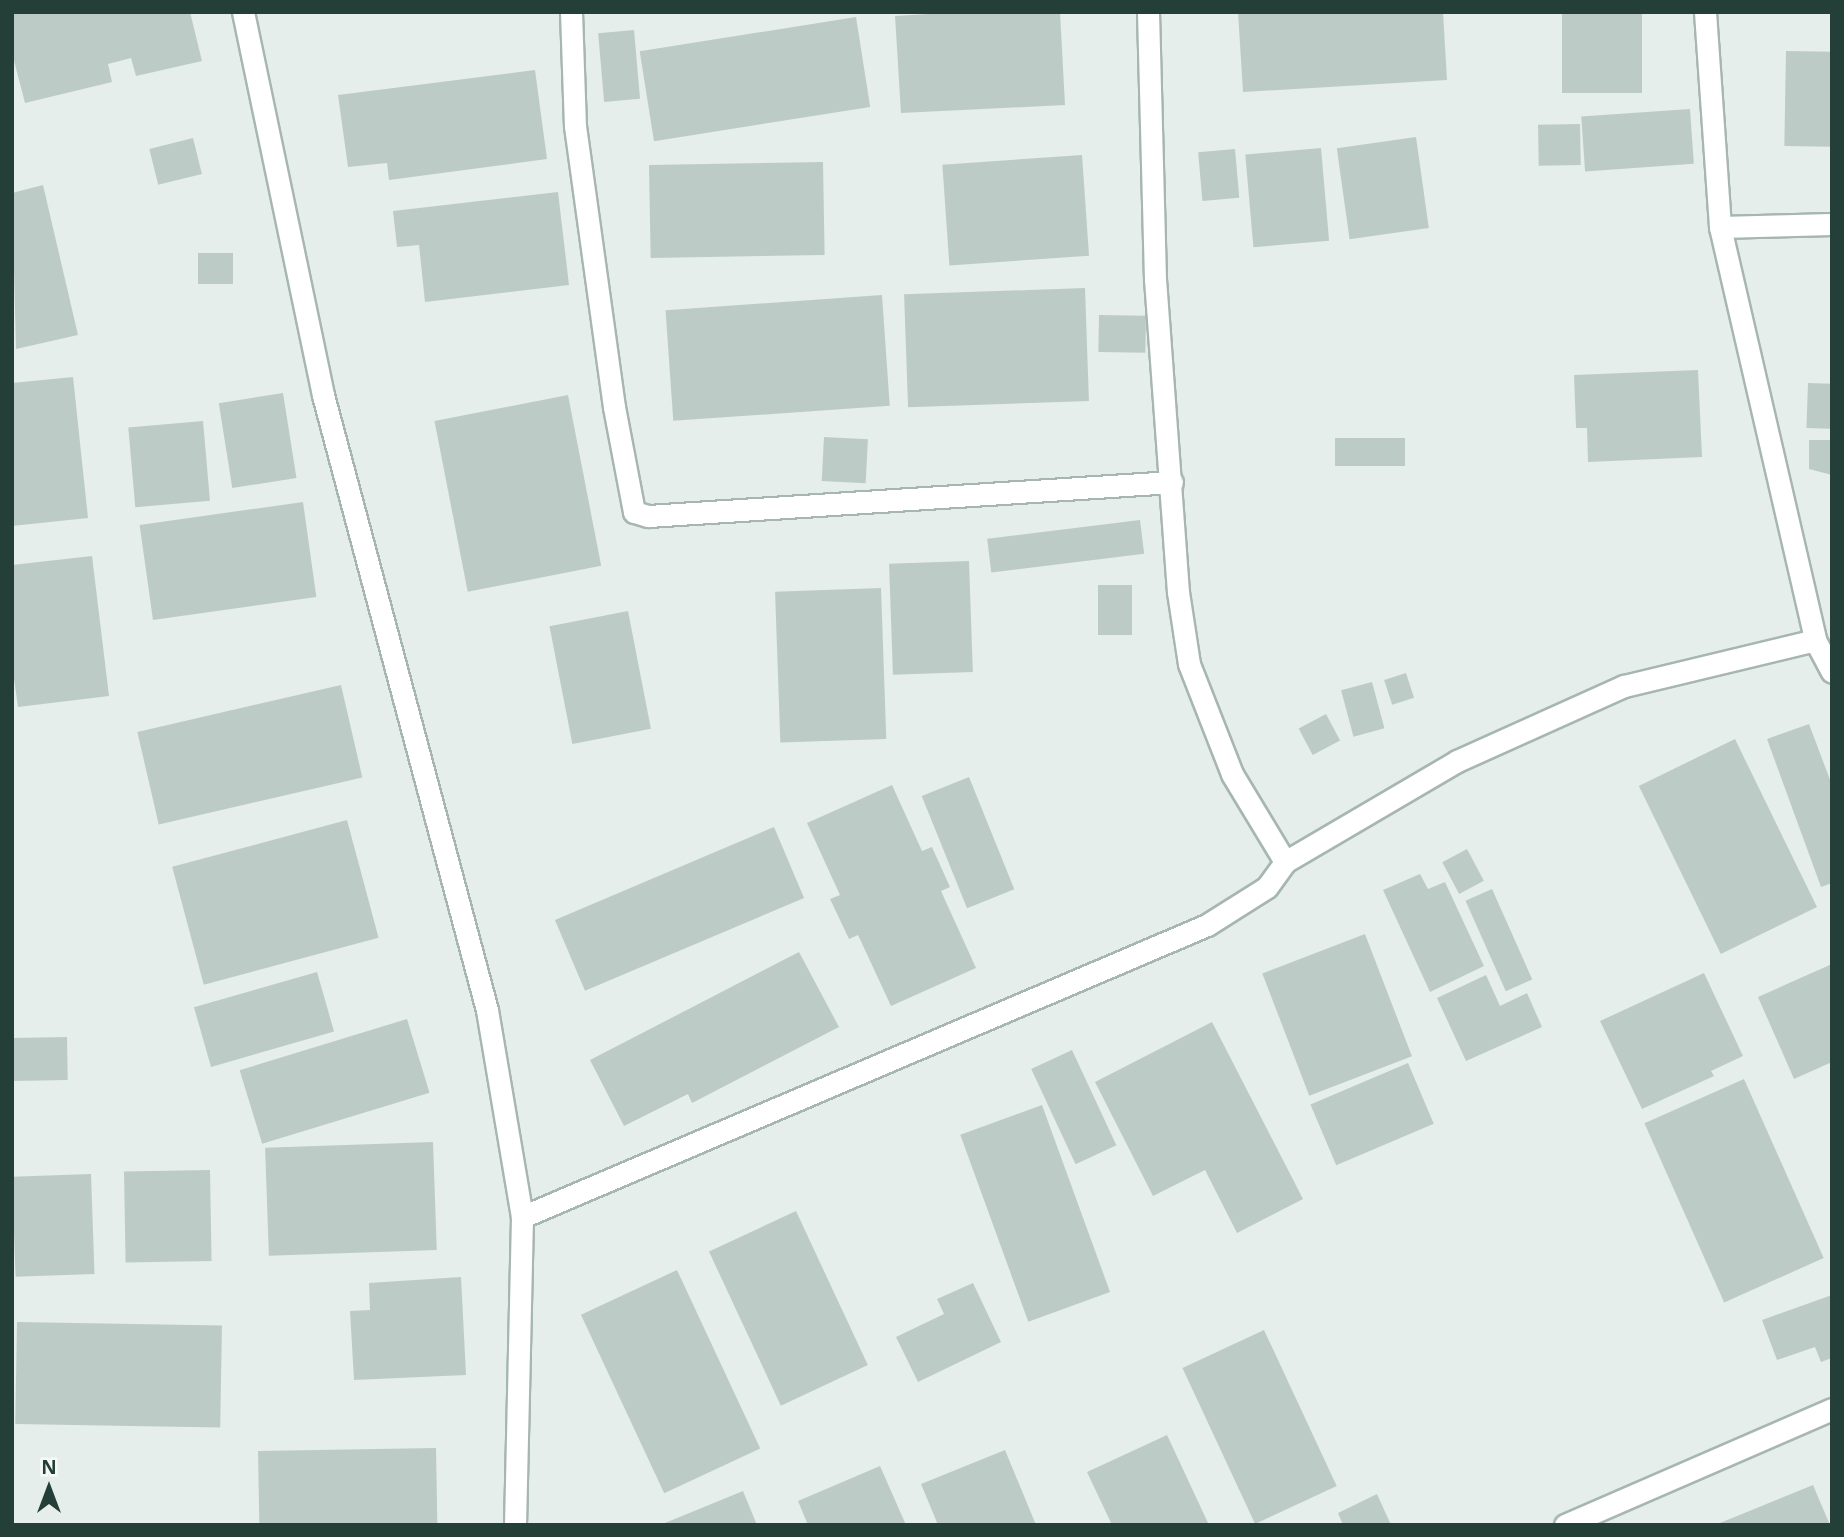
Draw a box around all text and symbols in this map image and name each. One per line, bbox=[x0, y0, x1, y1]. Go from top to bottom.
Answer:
north arrow bbox=[14, 1453, 84, 1523]
text: N bbox=[41, 1454, 57, 1480]

